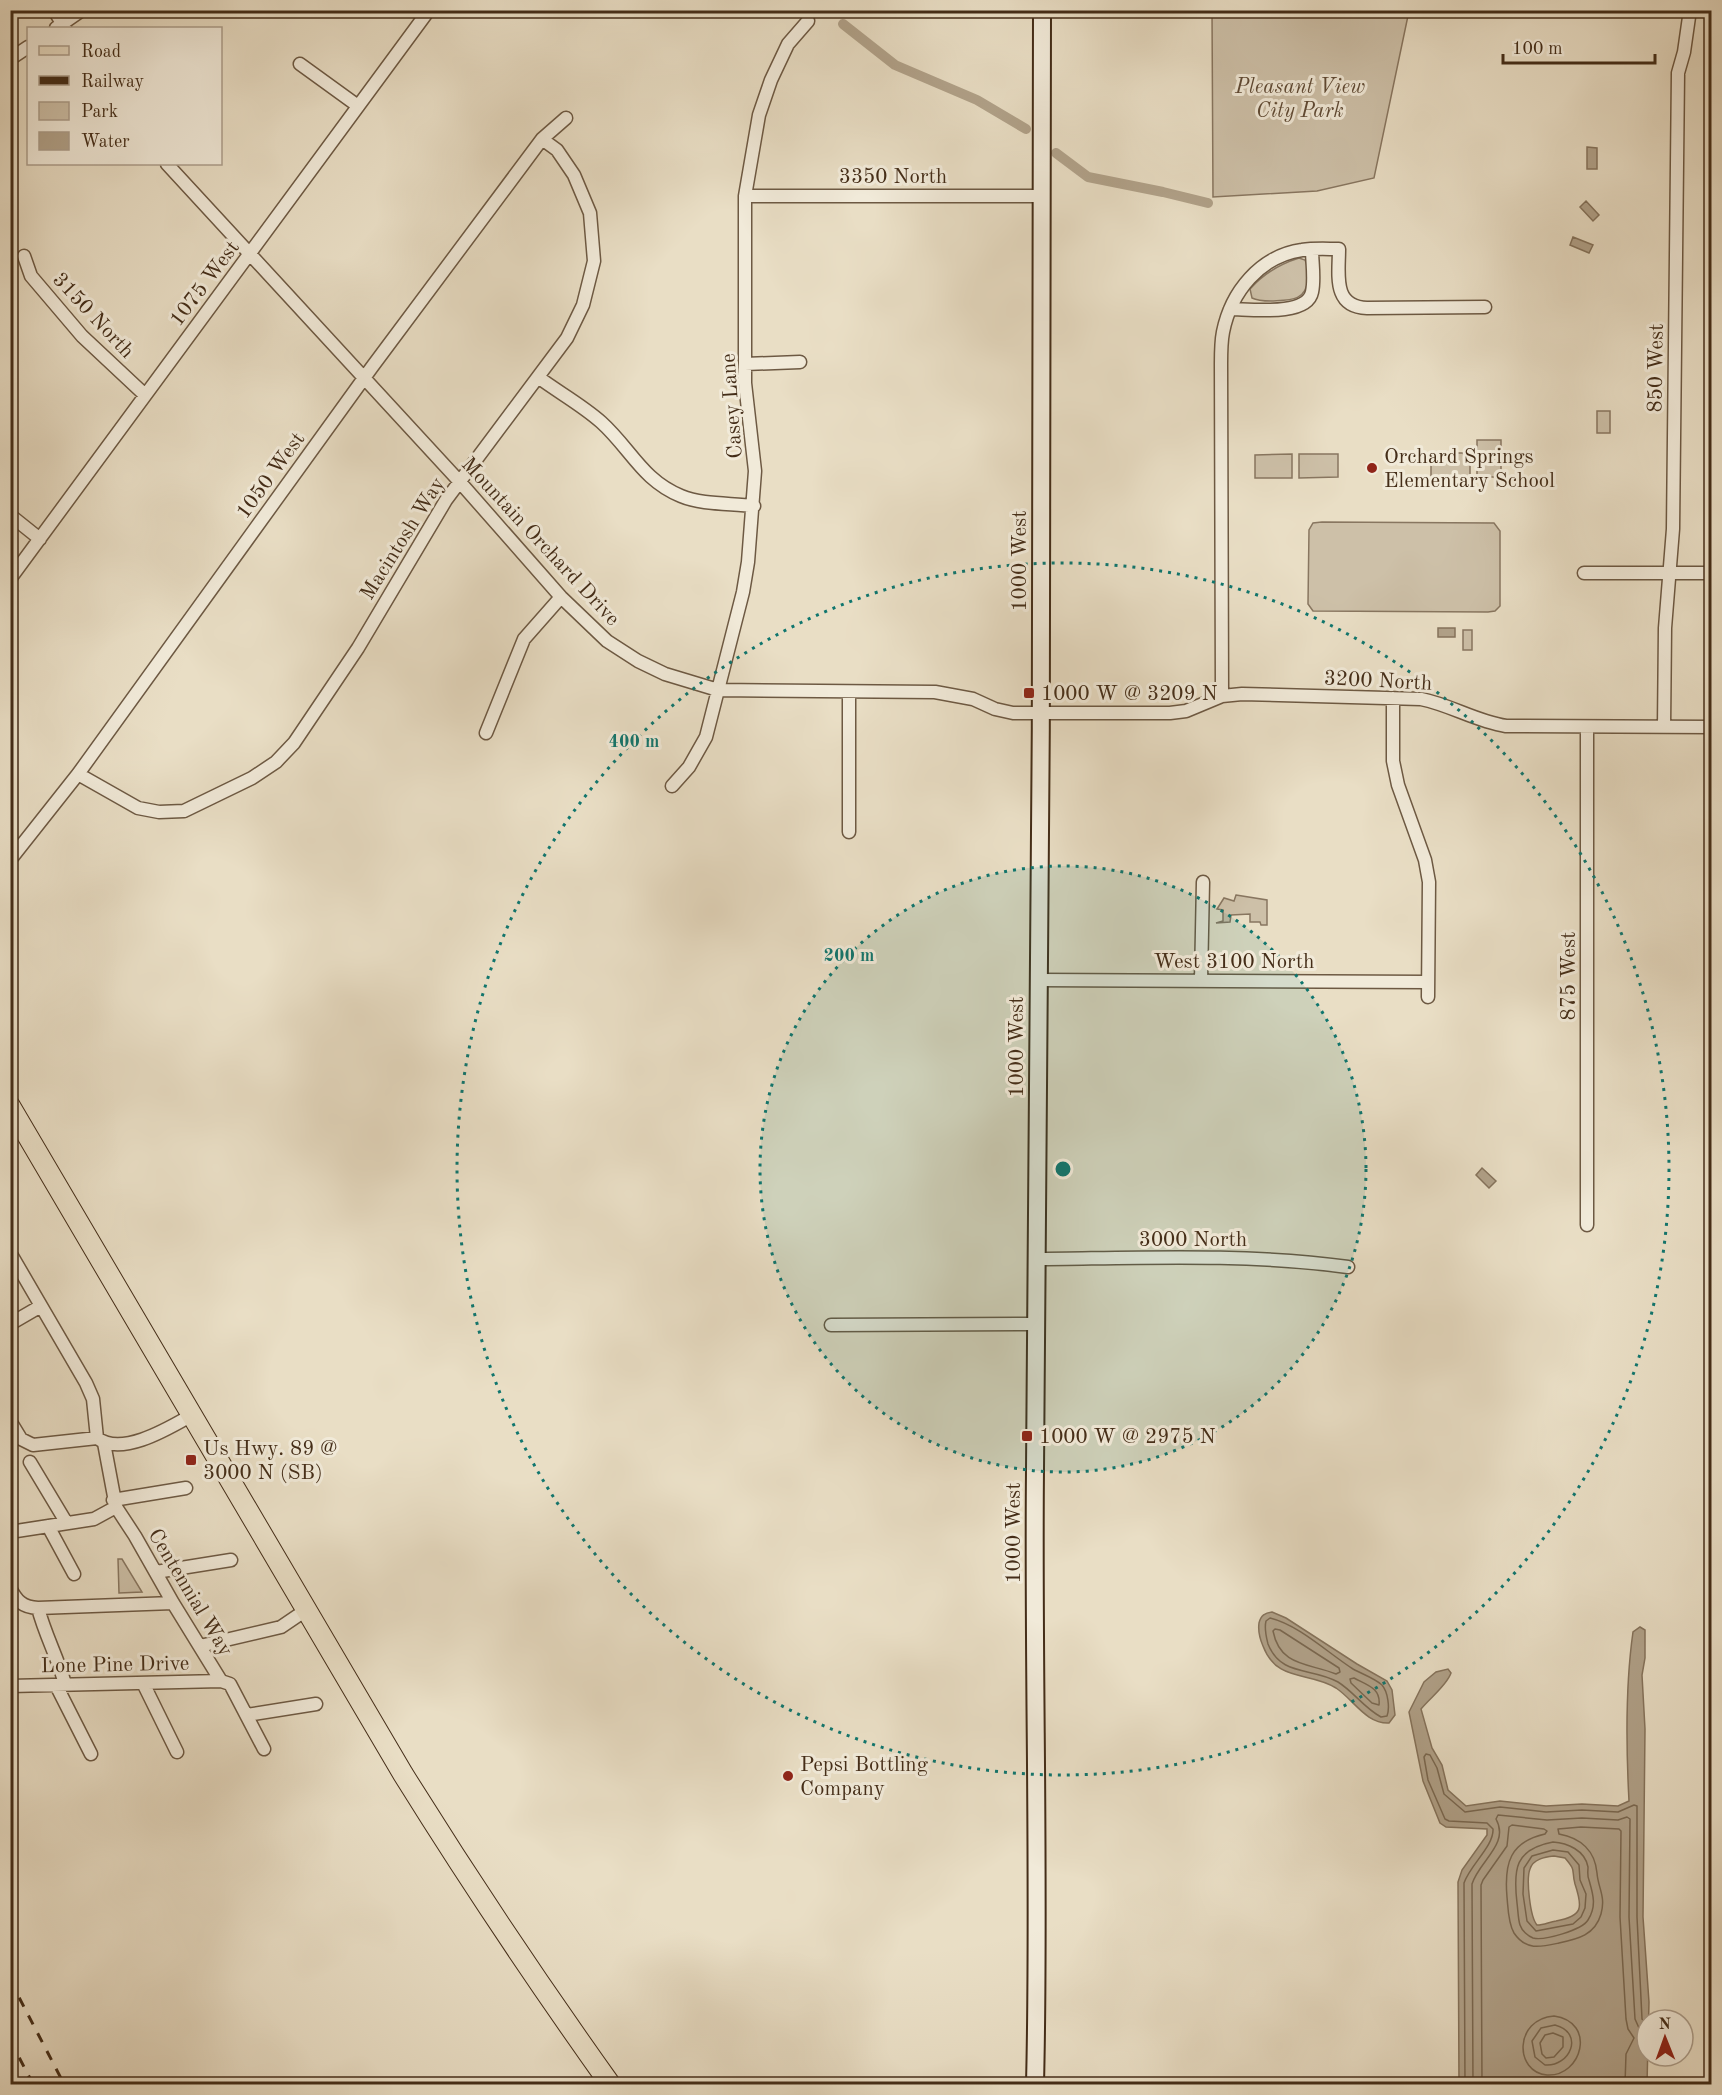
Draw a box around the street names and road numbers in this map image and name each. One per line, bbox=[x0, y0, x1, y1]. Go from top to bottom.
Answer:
street label: 3350 North bbox=[839, 167, 947, 188]
street label: 1075 West bbox=[166, 237, 244, 331]
street label: 3150 North bbox=[48, 269, 138, 363]
street label: 850 West bbox=[1645, 323, 1668, 413]
street label: Casey Lane bbox=[718, 352, 747, 459]
street label: 1050 West bbox=[233, 429, 309, 523]
street label: Mountain Orchard Drive bbox=[457, 454, 623, 630]
street label: Macintosh Way bbox=[357, 474, 449, 604]
street label: 1000 West bbox=[1010, 510, 1031, 612]
street label: 3200 North bbox=[1323, 668, 1433, 695]
street label: 875 West bbox=[1559, 932, 1580, 1020]
street label: West 3100 North bbox=[1154, 952, 1315, 973]
street label: 1000 West bbox=[1007, 996, 1028, 1098]
street label: 3000 North bbox=[1139, 1230, 1247, 1251]
street label: 1000 West bbox=[1004, 1482, 1025, 1584]
street label: Centennial Way bbox=[144, 1526, 236, 1660]
street label: Lone Pine Drive bbox=[41, 1654, 190, 1677]

